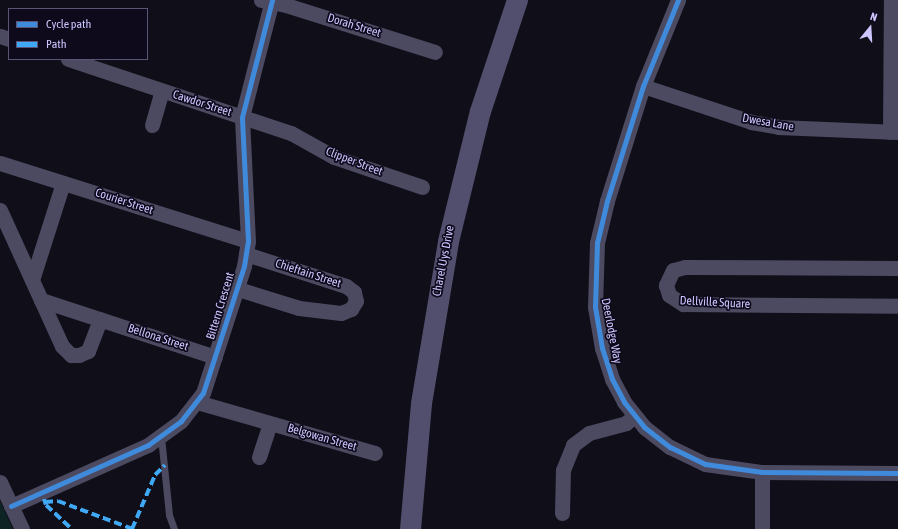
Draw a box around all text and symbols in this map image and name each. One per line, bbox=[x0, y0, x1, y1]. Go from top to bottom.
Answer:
legend bbox=[8, 8, 148, 60]
north arrow bbox=[850, 8, 890, 48]
text: N bbox=[869, 10, 879, 23]
street label: Dorah Street bbox=[326, 11, 382, 41]
text: Cycle path bbox=[46, 17, 91, 31]
text: Path bbox=[46, 37, 67, 51]
street label: Cawdor Street bbox=[171, 88, 233, 120]
street label: Dwesa Lane bbox=[741, 111, 795, 135]
street label: Clipper Street bbox=[324, 145, 384, 179]
street label: Courier Street bbox=[93, 186, 155, 218]
street label: Charel Uys Drive bbox=[430, 224, 458, 298]
street label: Chieftain Street bbox=[273, 257, 343, 291]
street label: Bittern Crescent bbox=[204, 271, 238, 341]
street label: Dellville Square bbox=[679, 294, 751, 312]
street label: Deerlodge Way bbox=[598, 297, 624, 365]
street label: Bellona Street bbox=[126, 322, 190, 354]
street label: Belgowan Street bbox=[286, 421, 358, 455]

